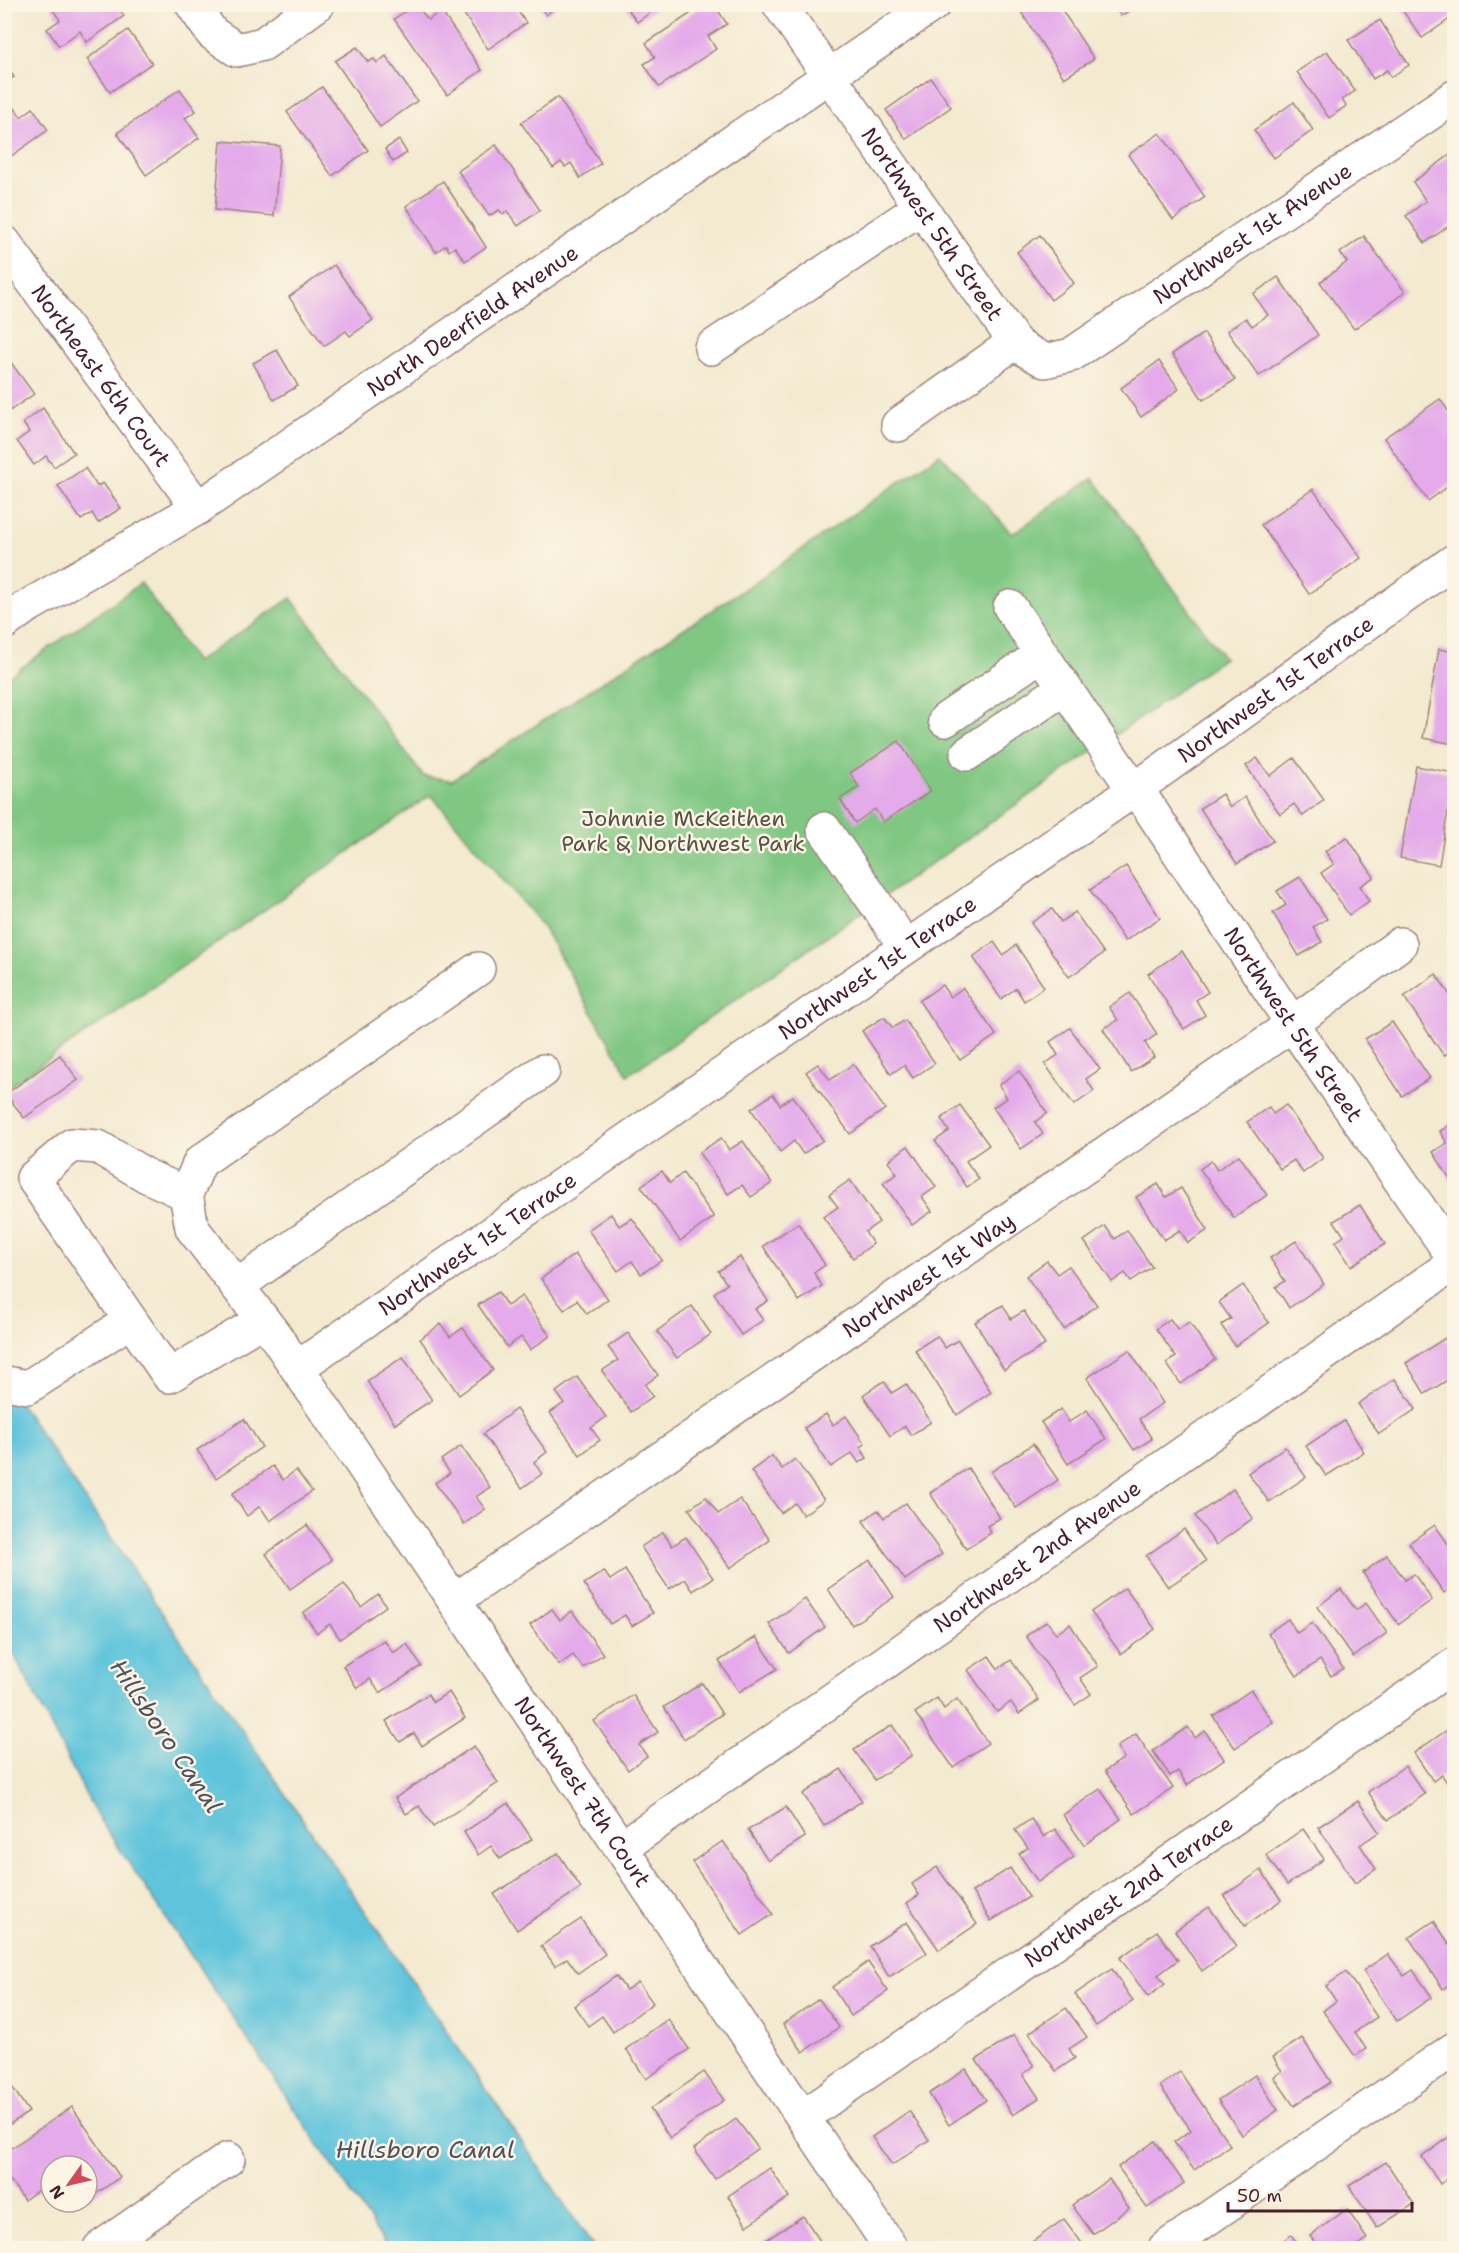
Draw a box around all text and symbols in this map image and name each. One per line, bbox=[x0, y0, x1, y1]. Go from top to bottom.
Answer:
street label: Northwest 5th Street bbox=[855, 121, 1010, 326]
street label: Northwest 1st Avenue bbox=[1147, 156, 1357, 310]
street label: North Deerfield Avenue bbox=[361, 238, 584, 403]
street label: Northeast 6th Court bbox=[25, 278, 178, 472]
street label: Northwest 1st Terrace bbox=[1171, 609, 1379, 769]
park label: Johnnie McKeithen Park & Northwest Park bbox=[561, 804, 805, 858]
street label: Northwest 1st Terrace bbox=[772, 889, 982, 1046]
street label: Northwest 5th Street bbox=[1217, 921, 1370, 1127]
street label: Northwest 1st Terrace bbox=[372, 1165, 582, 1322]
street label: Northwest 1st Way bbox=[836, 1206, 1020, 1344]
street label: Northwest 2nd Avenue bbox=[927, 1473, 1146, 1639]
water label: Hillsboro Canal bbox=[103, 1653, 229, 1819]
street label: Northwest 7th Court bbox=[508, 1691, 658, 1893]
street label: Northwest 2nd Terrace bbox=[1018, 1808, 1239, 1974]
water label: Hillsboro Canal bbox=[335, 2134, 515, 2166]
north arrow bbox=[39, 2154, 99, 2214]
scale bar bbox=[1228, 2175, 1412, 2213]
text: N bbox=[45, 2181, 69, 2203]
text: 50 m bbox=[1237, 2184, 1282, 2208]

